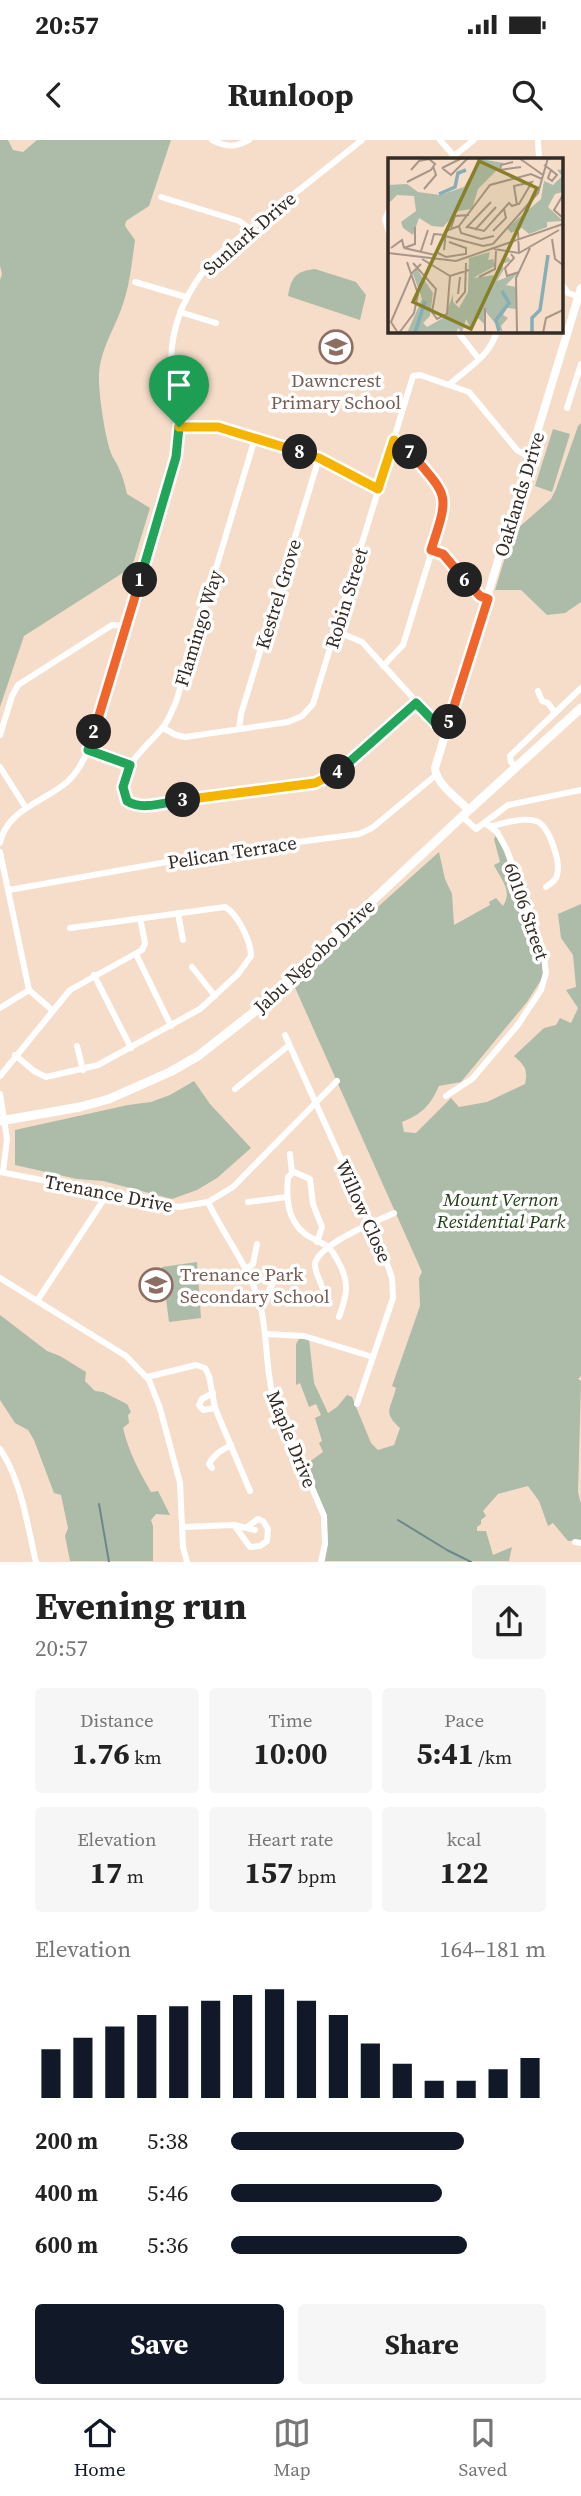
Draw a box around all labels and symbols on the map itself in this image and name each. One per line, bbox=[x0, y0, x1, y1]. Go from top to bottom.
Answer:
inset map bbox=[388, 158, 564, 332]
street label: Sunlark Drive bbox=[197, 185, 301, 281]
school or university icon: Dawncrest Primary School bbox=[317, 328, 355, 366]
pin bbox=[149, 355, 209, 427]
place label: Dawncrest Primary School bbox=[271, 367, 401, 415]
street label: Oaklands Drive bbox=[488, 428, 550, 560]
pin: 8 bbox=[282, 434, 318, 470]
pin: 7 bbox=[392, 434, 428, 470]
street label: Kestrel Grove bbox=[249, 536, 307, 652]
street label: Robin Street bbox=[318, 544, 374, 652]
pin: 1 bbox=[122, 562, 158, 598]
pin: 6 bbox=[448, 562, 482, 598]
street label: Flamingo Way bbox=[168, 566, 228, 689]
pin: 5 bbox=[432, 704, 466, 740]
pin: 2 bbox=[76, 714, 112, 750]
pin: 4 bbox=[320, 754, 356, 790]
pin: 3 bbox=[166, 782, 200, 818]
street label: Pelican Terrace bbox=[166, 829, 298, 875]
street label: 60106 Street bbox=[498, 859, 556, 964]
street label: Jabu Ngcobo Drive bbox=[247, 893, 380, 1020]
street label: Willow Close bbox=[330, 1155, 398, 1267]
street label: Trenance Drive bbox=[43, 1168, 175, 1218]
park label: Mount Vernon Residential Park bbox=[436, 1186, 565, 1234]
place label: Trenance Park Secondary School bbox=[180, 1261, 330, 1309]
school or university icon: Trenance Park Secondary School bbox=[137, 1266, 175, 1304]
street label: Maple Drive bbox=[261, 1387, 323, 1491]

